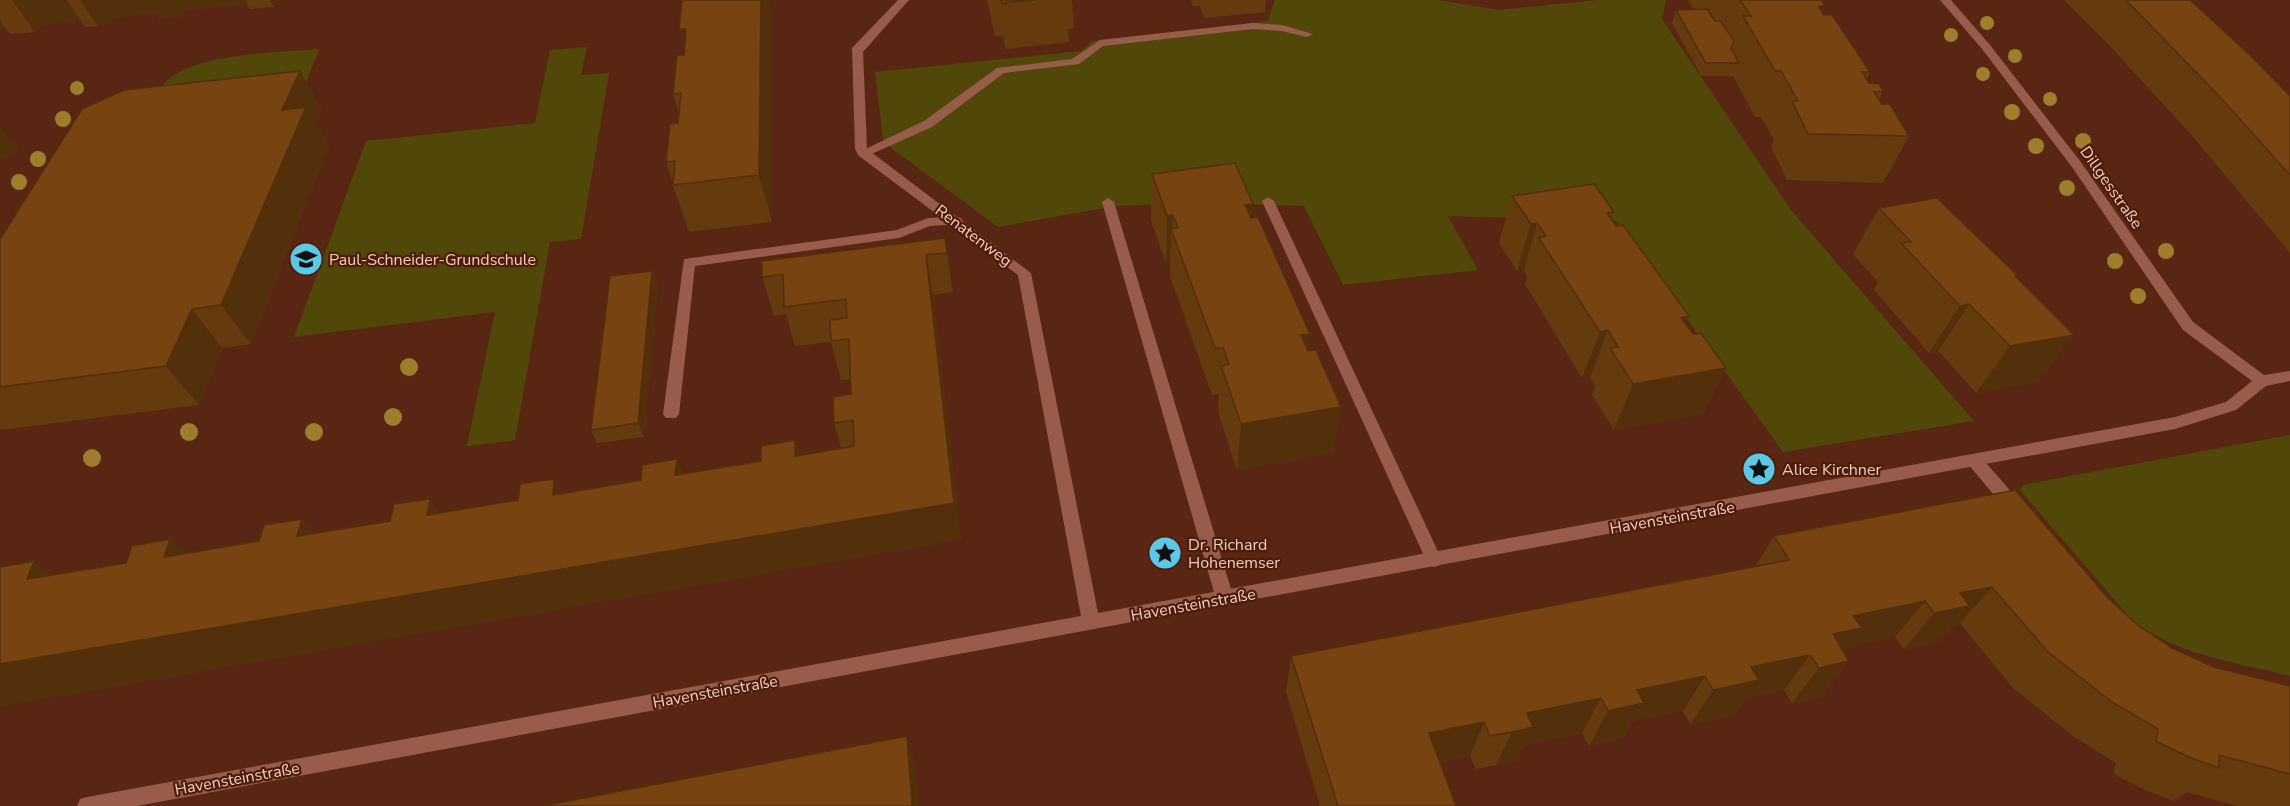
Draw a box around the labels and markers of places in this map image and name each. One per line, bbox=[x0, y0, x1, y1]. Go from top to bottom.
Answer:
school or university icon: Paul-Schneider-Grundschule bbox=[288, 241, 324, 277]
place label: Paul-Schneider-Grundschule bbox=[329, 249, 536, 271]
place icon: Alice Kirchner bbox=[1741, 451, 1777, 487]
place label: Alice Kirchner bbox=[1782, 459, 1881, 481]
place label: Dr. Richard Hohenemser bbox=[1188, 534, 1280, 574]
place icon: Dr. Richard Hohenemser bbox=[1147, 535, 1183, 571]

